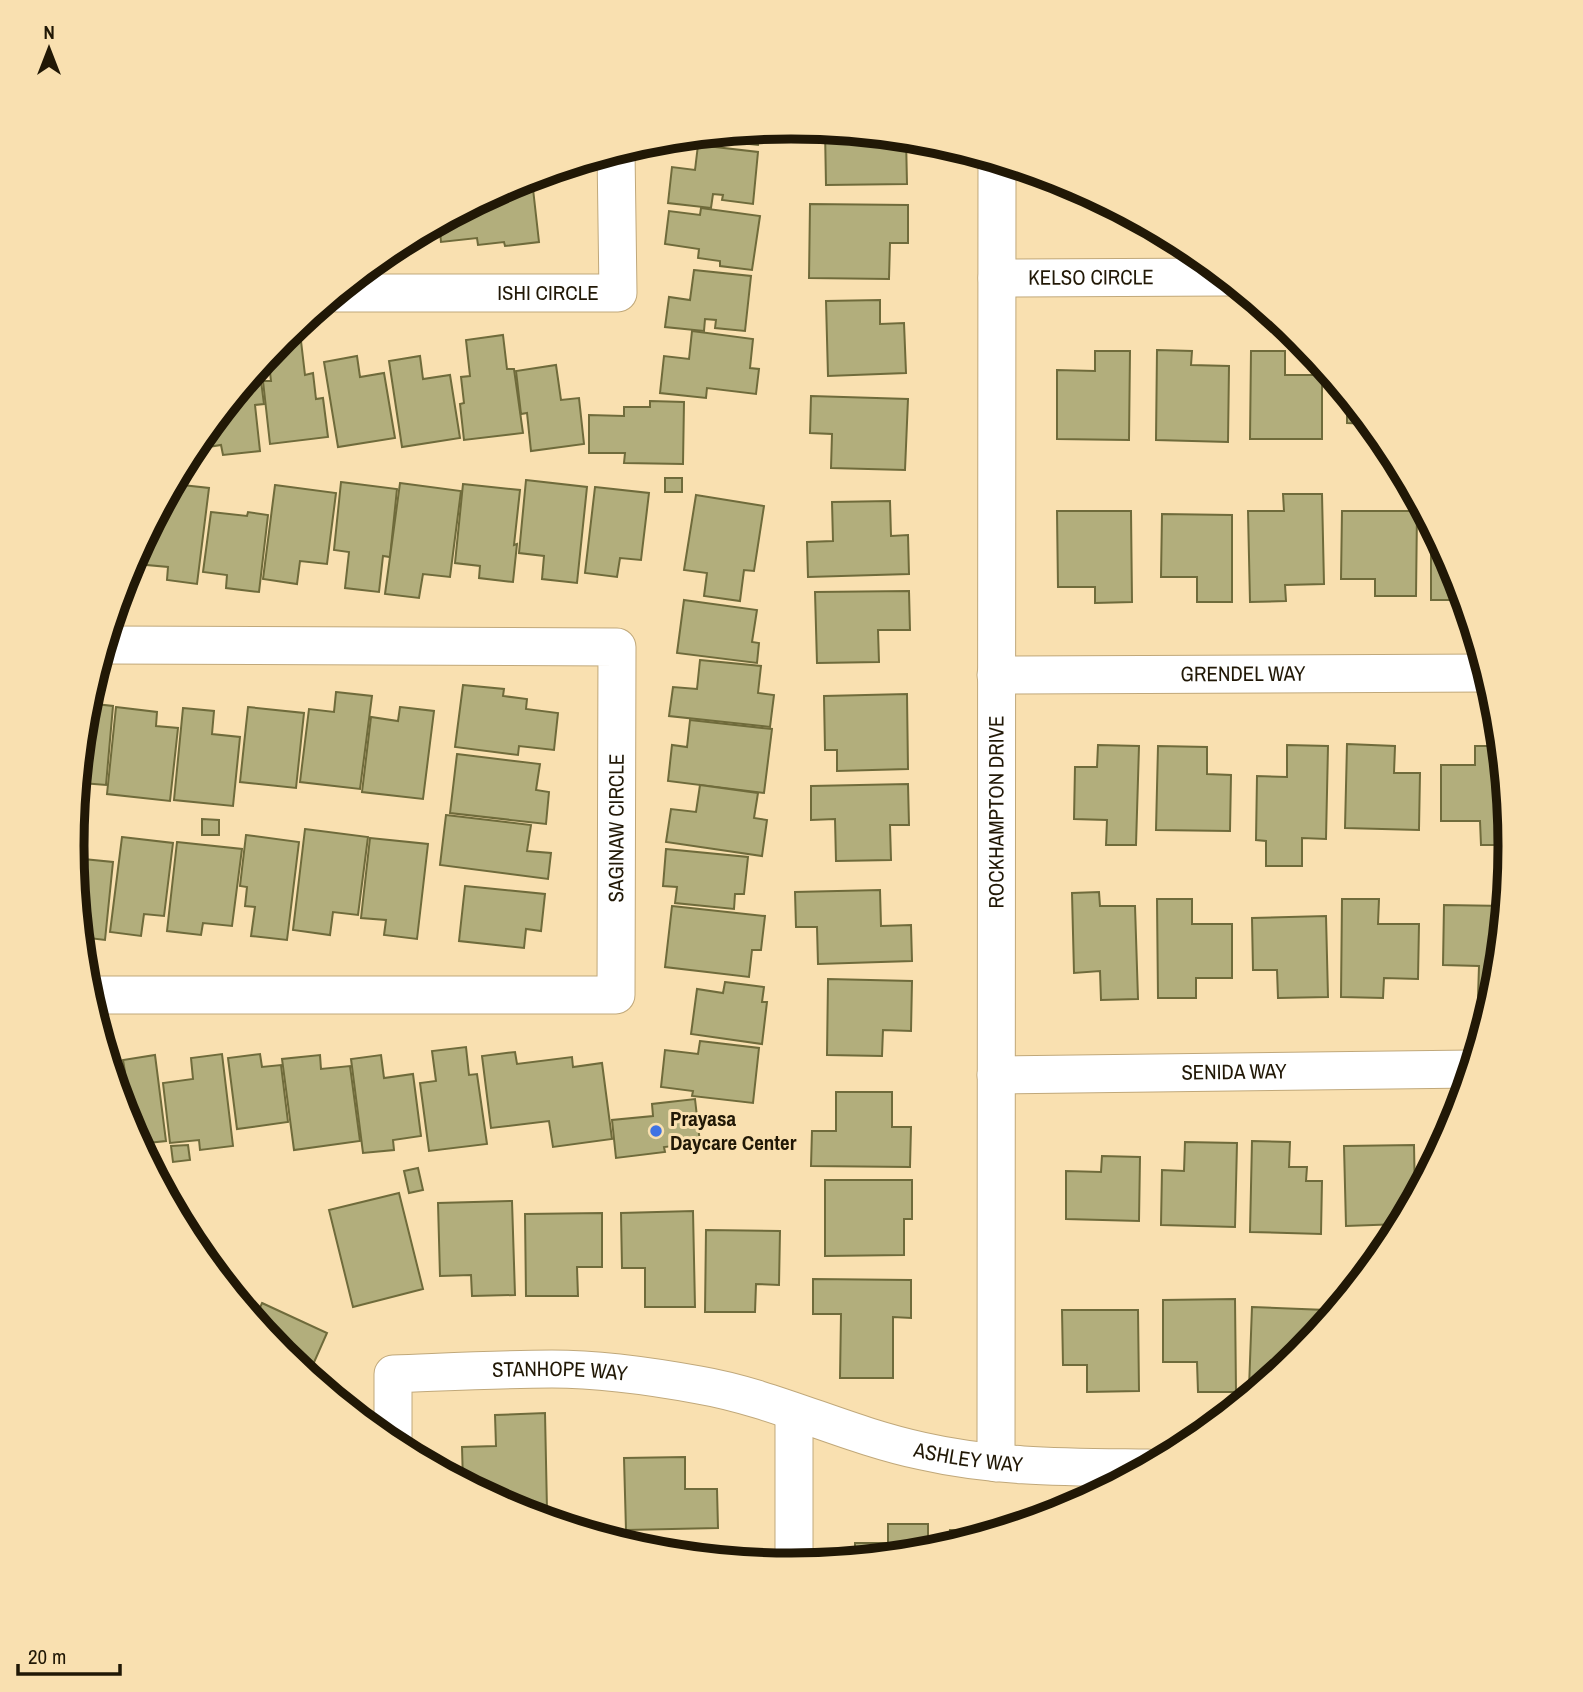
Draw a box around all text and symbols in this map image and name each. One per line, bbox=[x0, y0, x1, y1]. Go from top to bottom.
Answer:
north arrow bbox=[14, 14, 84, 84]
text: N bbox=[43, 19, 55, 45]
street label: KELSO CIRCLE bbox=[1028, 262, 1154, 292]
street label: ISHI CIRCLE bbox=[497, 278, 599, 307]
street label: GRENDEL WAY bbox=[1181, 659, 1306, 688]
street label: ROCKHAMPTON DRIVE bbox=[981, 715, 1011, 909]
street label: SAGINAW CIRCLE bbox=[601, 754, 631, 902]
street label: SENIDA WAY bbox=[1181, 1056, 1287, 1087]
place label: Prayasa Daycare Center bbox=[670, 1104, 797, 1157]
marker: Prayasa Daycare Center bbox=[648, 1123, 664, 1139]
street label: STANHOPE WAY bbox=[492, 1354, 630, 1388]
street label: ASHLEY WAY bbox=[910, 1434, 1025, 1479]
scale bar bbox=[18, 1632, 119, 1676]
text: 20 m bbox=[28, 1642, 66, 1671]

